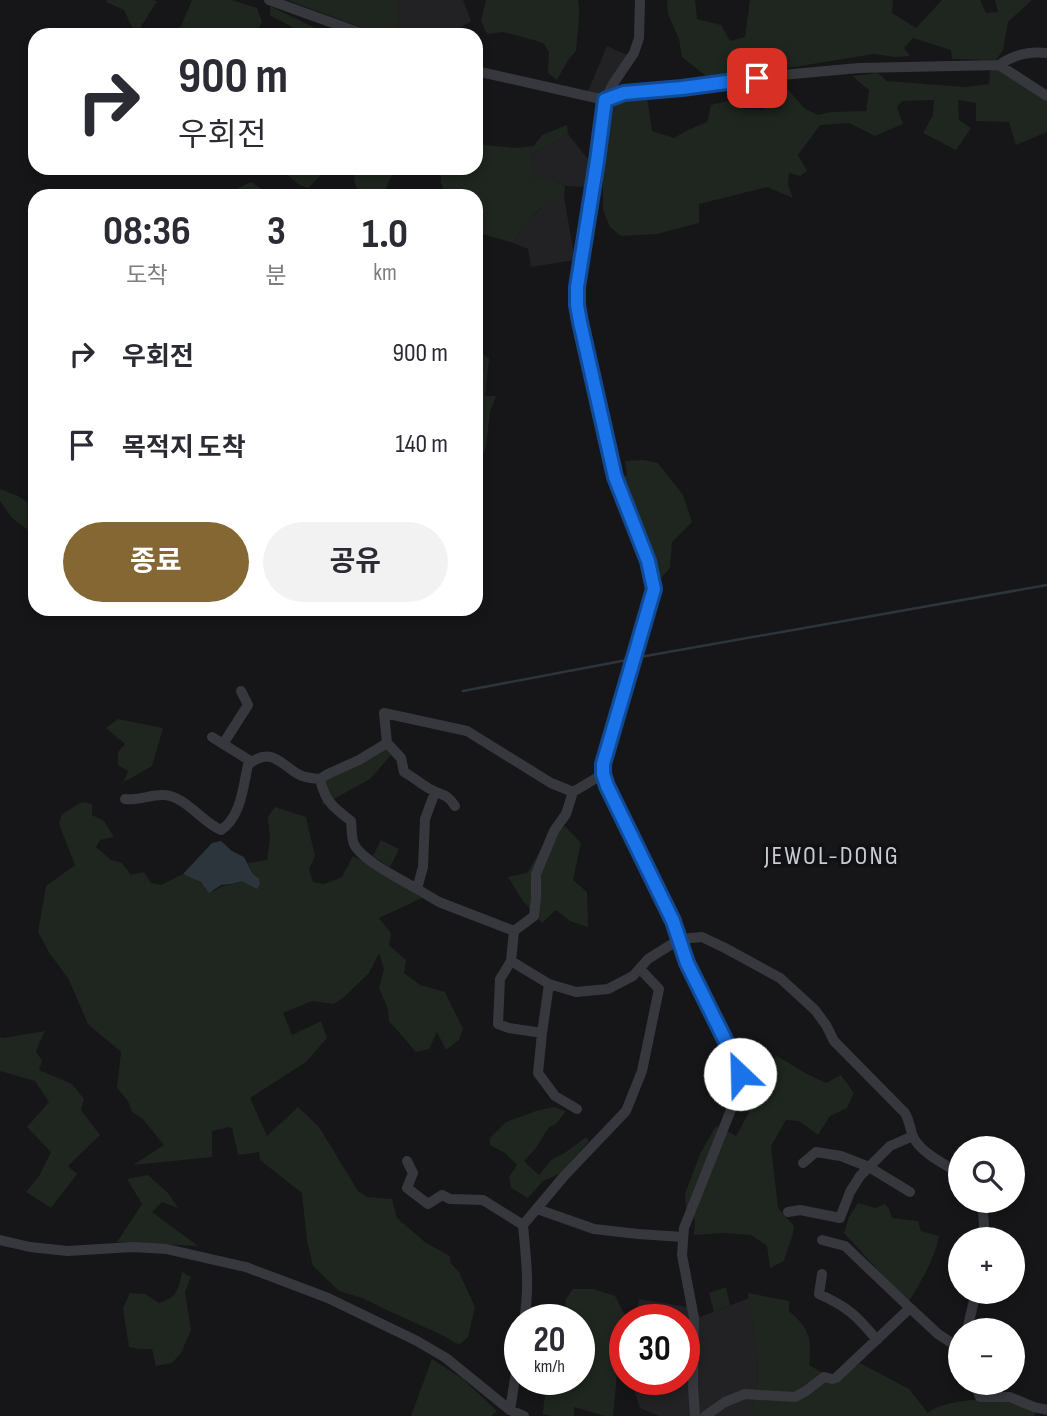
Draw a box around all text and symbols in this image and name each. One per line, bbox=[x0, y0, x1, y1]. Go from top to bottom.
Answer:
text: 900 m bbox=[178, 48, 288, 107]
pin bbox=[727, 48, 787, 108]
icon: right bbox=[63, 56, 154, 147]
icon: arrive bbox=[738, 59, 776, 97]
text: 우회전 bbox=[178, 116, 266, 155]
text: 08:36 bbox=[103, 206, 191, 257]
text: 3 bbox=[267, 206, 286, 257]
text: 1.0 bbox=[362, 209, 408, 260]
text: km bbox=[373, 259, 397, 287]
text: 도착 bbox=[126, 262, 168, 290]
text: 분 bbox=[266, 262, 287, 290]
icon: right bbox=[63, 335, 101, 373]
text: 900 m bbox=[392, 338, 448, 369]
text: 우회전 bbox=[122, 342, 194, 373]
icon: arrive bbox=[63, 426, 101, 464]
text: 140 m bbox=[396, 429, 448, 460]
text: 목적지 도착 bbox=[122, 433, 246, 464]
button: 종료 bbox=[63, 522, 249, 602]
button: 공유 bbox=[263, 522, 448, 602]
district label: JEWOL-DONG bbox=[763, 841, 900, 872]
position arrow bbox=[703, 1037, 777, 1111]
map controls bbox=[948, 1136, 1025, 1395]
button: search bbox=[948, 1136, 1025, 1213]
button: + bbox=[948, 1227, 1025, 1304]
speed limit sign: 30 bbox=[609, 1304, 700, 1395]
button: − bbox=[948, 1318, 1025, 1395]
text: 20 bbox=[534, 1319, 566, 1362]
text: km/h bbox=[534, 1356, 565, 1377]

